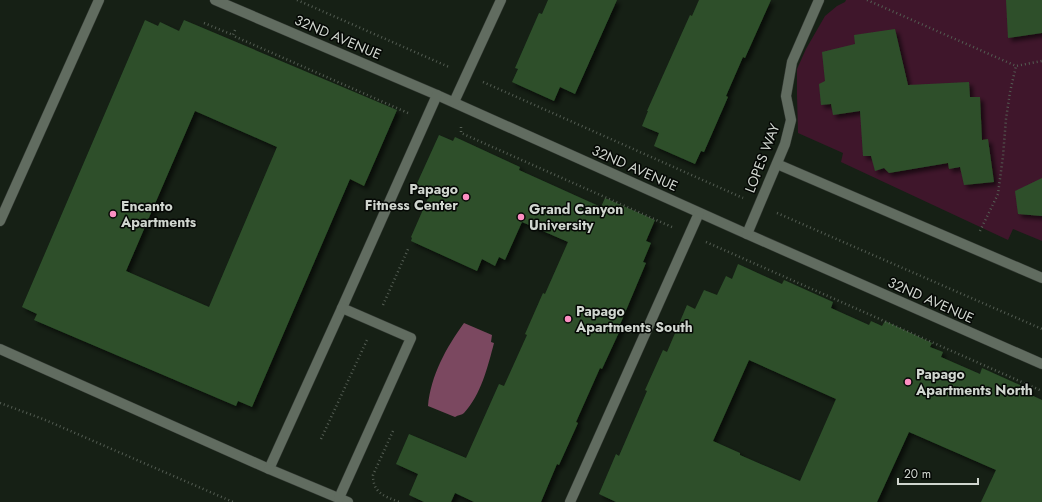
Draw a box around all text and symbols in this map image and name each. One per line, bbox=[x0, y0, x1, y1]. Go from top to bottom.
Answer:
street label: 32ND AVENUE bbox=[292, 10, 384, 64]
street label: LOPES WAY bbox=[740, 120, 784, 196]
street label: 32ND AVENUE bbox=[589, 140, 681, 196]
place label: Papago Fitness Center bbox=[365, 179, 458, 215]
marker: Papago Fitness Center bbox=[461, 192, 471, 202]
place label: Encanto Apartments bbox=[120, 196, 197, 232]
place label: Grand Canyon University bbox=[529, 199, 623, 235]
marker: Encanto Apartments bbox=[108, 209, 118, 219]
marker: Grand Canyon University bbox=[516, 212, 526, 222]
street label: 32ND AVENUE bbox=[885, 272, 977, 328]
place label: Papago Apartments South bbox=[575, 301, 693, 337]
marker: Papago Apartments South bbox=[563, 314, 573, 324]
place label: Papago Apartments North bbox=[915, 364, 1033, 400]
marker: Papago Apartments North bbox=[903, 377, 913, 387]
scale bar bbox=[898, 460, 978, 486]
text: 20 m bbox=[904, 465, 931, 483]

